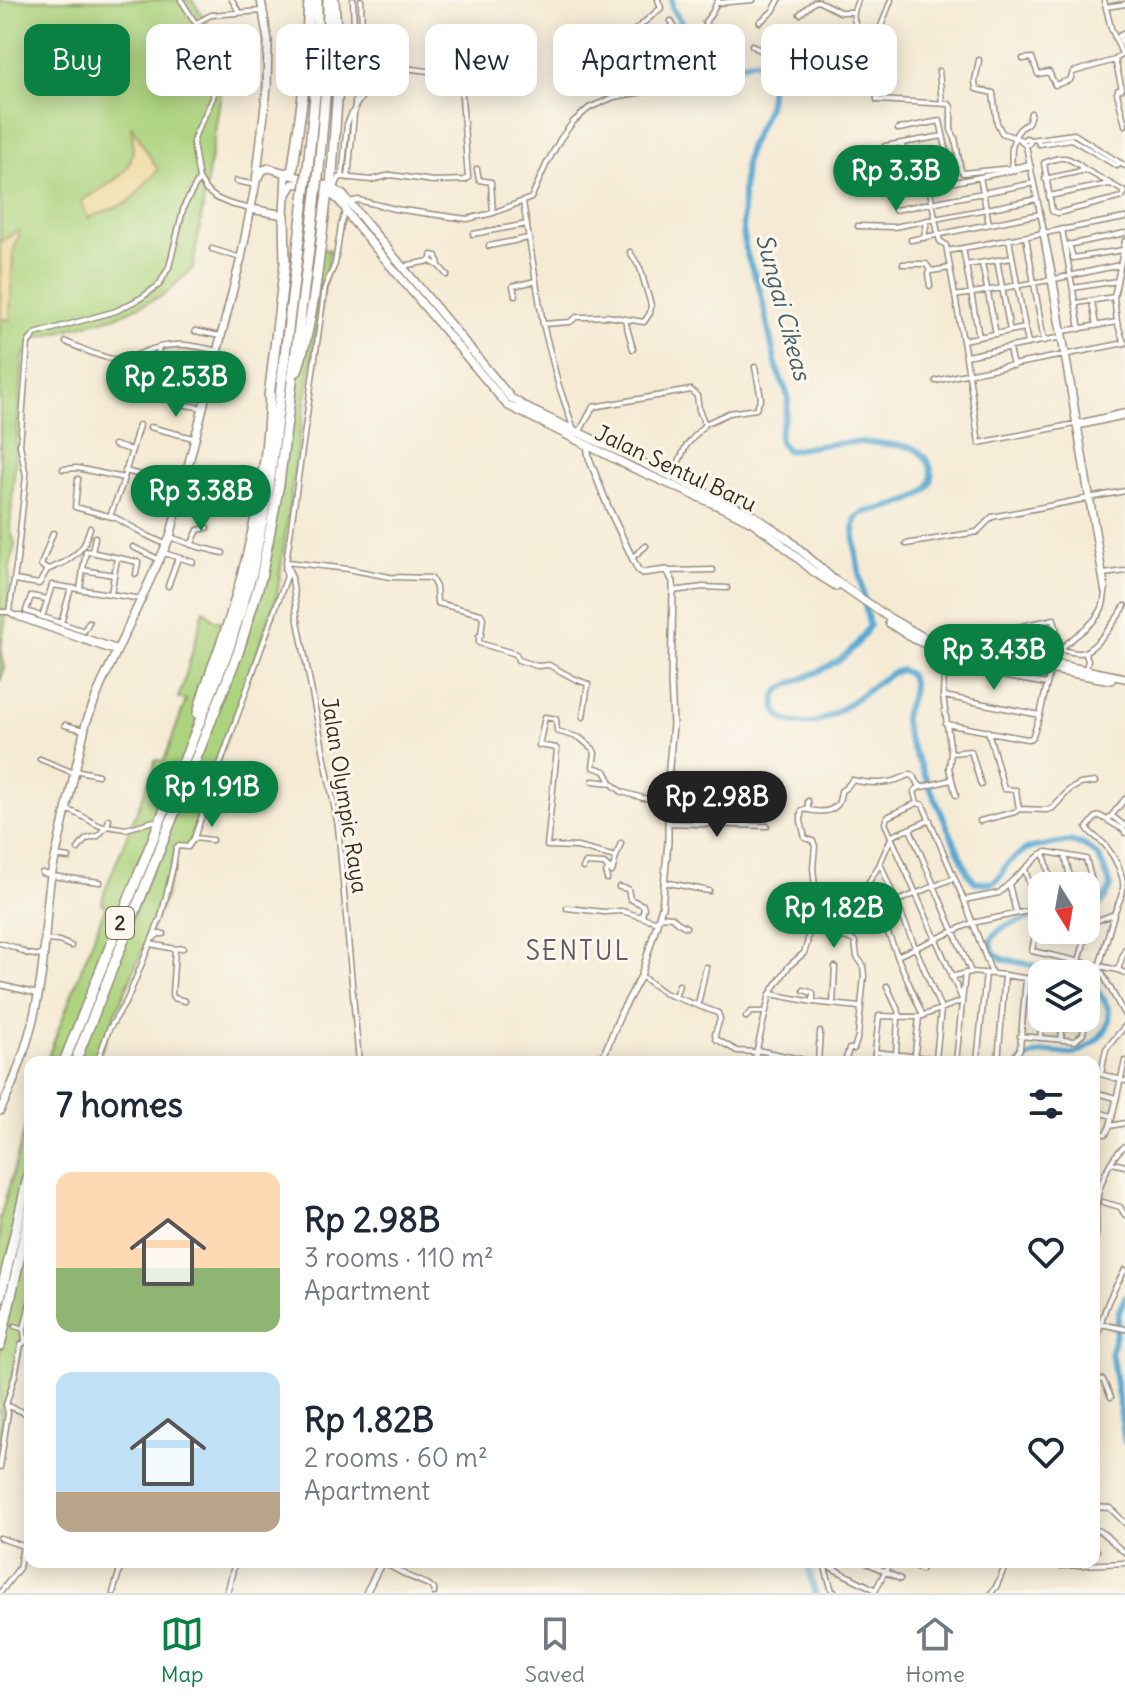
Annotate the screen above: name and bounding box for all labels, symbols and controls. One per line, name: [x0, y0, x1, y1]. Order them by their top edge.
chip: Buy: [24, 24, 130, 96]
chip: Rent: [146, 24, 260, 96]
chip: Filters: [276, 24, 409, 96]
chip: New: [425, 24, 537, 96]
chip: Apartment: [553, 24, 745, 96]
chip: House: [761, 24, 897, 96]
pin: Rp 3.3B: [822, 145, 970, 213]
text: Rp 3.3B: [851, 154, 941, 187]
water label: Sungai Cikeas: [750, 230, 818, 384]
pin: Rp 2.53B: [93, 351, 259, 419]
text: Rp 2.53B: [124, 360, 228, 393]
street label: Jalan Sentul Baru: [591, 418, 761, 518]
pin: Rp 3.38B: [118, 465, 284, 533]
text: Rp 3.38B: [149, 474, 253, 507]
pin: Rp 3.43B: [911, 624, 1077, 692]
text: Rp 3.43B: [942, 633, 1046, 666]
street label: Jalan Olympic Raya: [316, 695, 374, 895]
pin: Rp 1.91B: [129, 761, 295, 829]
text: Rp 1.91B: [164, 770, 260, 803]
pin: Rp 2.98B: [634, 771, 800, 839]
text: Rp 2.98B: [665, 780, 769, 813]
north arrow: [1028, 872, 1100, 944]
map controls: [1028, 872, 1100, 1032]
pin: Rp 1.82B: [751, 882, 917, 950]
text: Rp 1.82B: [784, 891, 884, 924]
road number: 2: [106, 907, 134, 939]
district label: SENTUL: [525, 934, 631, 967]
button: layers: [1028, 960, 1100, 1032]
icon: filters: [1024, 1082, 1068, 1126]
text: 7 homes: [56, 1083, 183, 1126]
text: Rp 2.98B: [304, 1198, 440, 1241]
icon: home: [120, 1204, 216, 1300]
icon: heart: [1024, 1230, 1068, 1274]
text: 3 rooms · 110 m²: [304, 1241, 494, 1274]
text: Apartment: [304, 1274, 430, 1307]
text: Rp 1.82B: [304, 1398, 434, 1441]
icon: home: [120, 1404, 216, 1500]
icon: heart: [1024, 1430, 1068, 1474]
text: 2 rooms · 60 m²: [304, 1441, 488, 1474]
text: Apartment: [304, 1474, 430, 1507]
tab: Map: [160, 1612, 204, 1688]
tab: Saved: [525, 1612, 585, 1688]
tab: Home: [905, 1612, 965, 1688]

